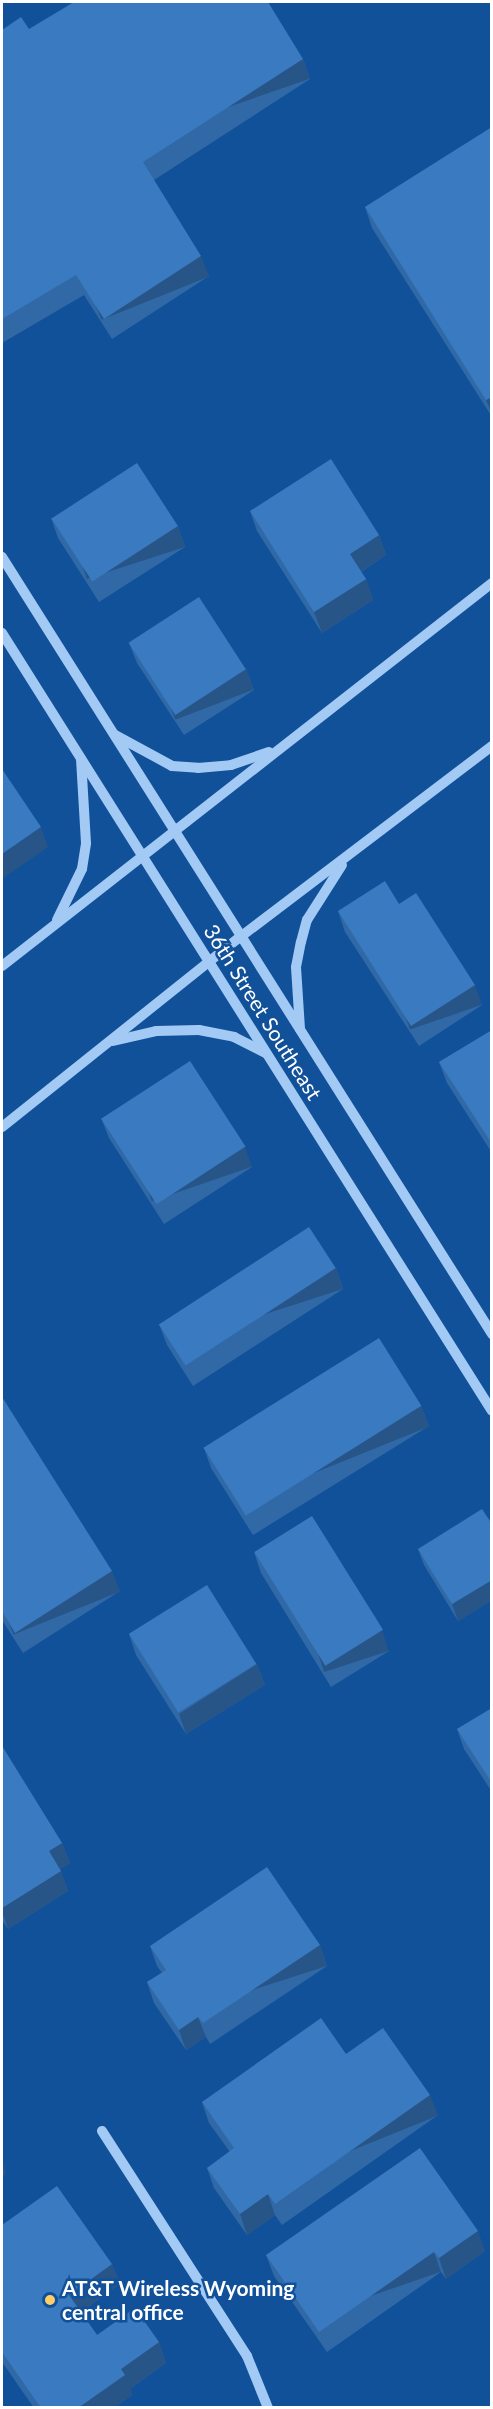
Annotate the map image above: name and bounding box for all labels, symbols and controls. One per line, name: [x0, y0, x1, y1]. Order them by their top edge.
street label: 36th Street Southeast: [199, 920, 327, 1104]
place label: AT&T Wireless Wyoming central office: [62, 2275, 295, 2325]
marker: AT&T Wireless Wyoming central office: [43, 2293, 57, 2307]

